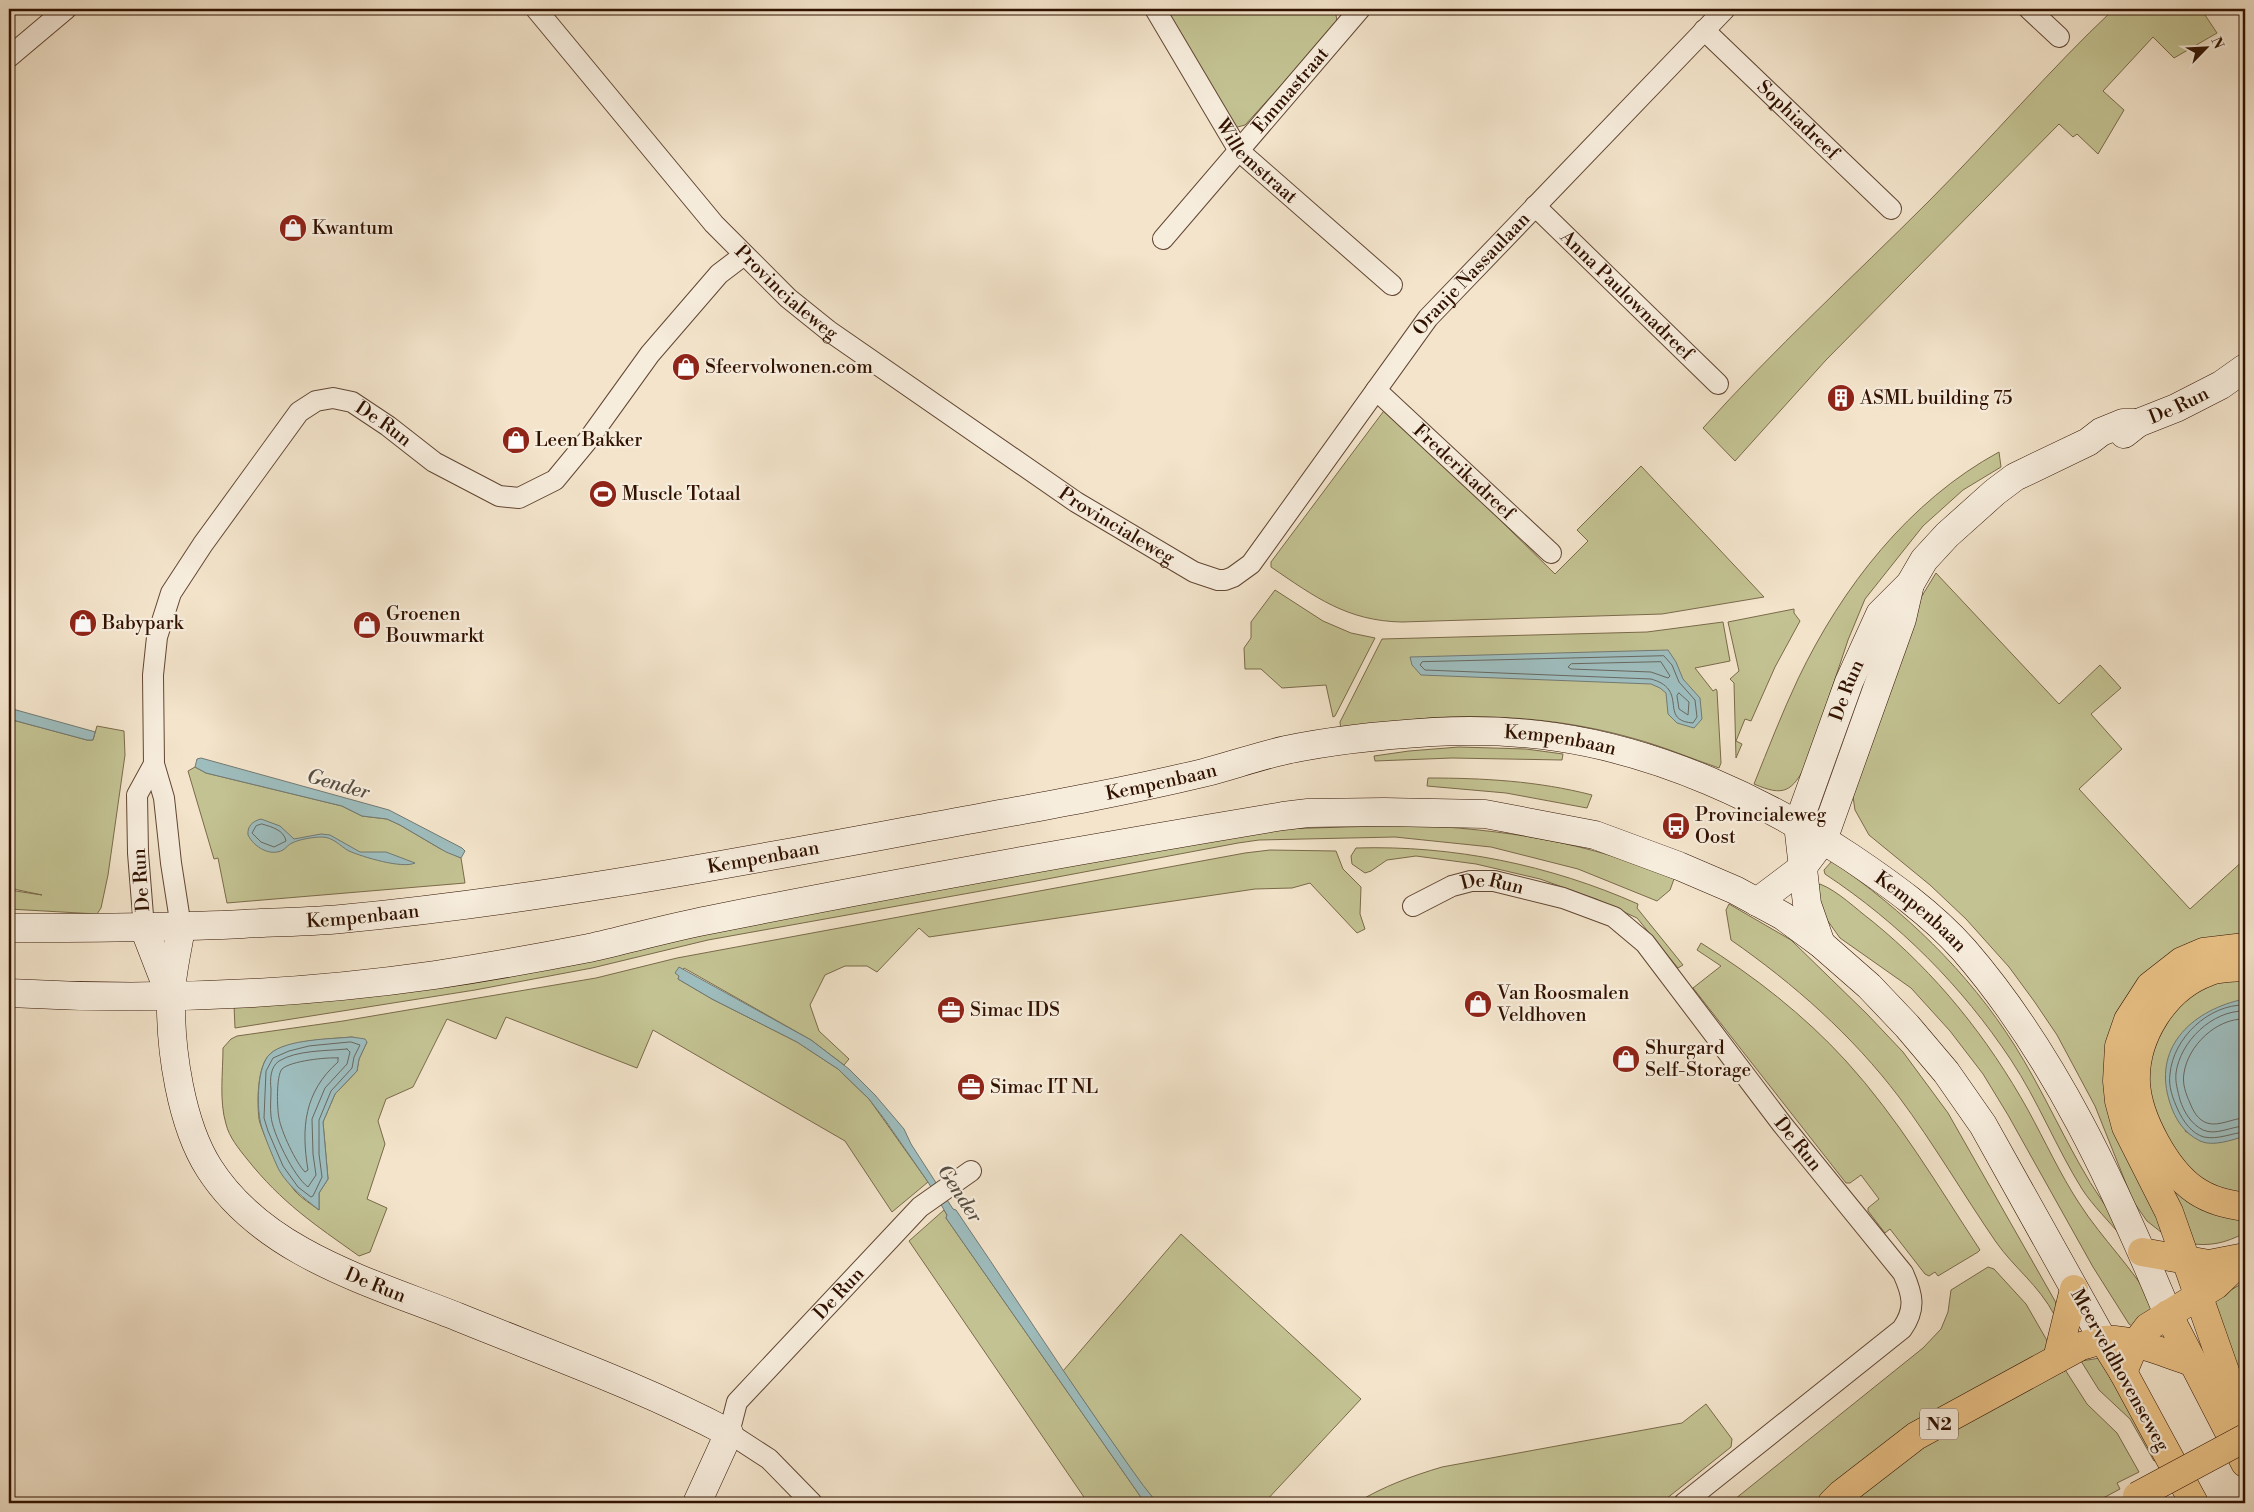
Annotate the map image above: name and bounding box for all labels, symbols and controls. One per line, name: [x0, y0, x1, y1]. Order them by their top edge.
north arrow: [2182, 22, 2232, 72]
text: N: [2206, 34, 2227, 52]
street label: Emmastraat: [1247, 42, 1334, 138]
street label: Sophiadreef: [1752, 75, 1845, 166]
street label: Willemstraat: [1210, 113, 1303, 209]
street label: Oranje Nassaulaan: [1408, 207, 1535, 340]
shop icon: Kwantum: [278, 213, 308, 243]
place label: Kwantum: [312, 216, 394, 240]
street label: Anna Paulownadreef: [1554, 224, 1699, 366]
street label: Provincialeweg: [730, 240, 843, 346]
shop icon: Sfeervolwonen.com: [671, 352, 701, 382]
place label: Sfeervolwonen.com: [705, 355, 873, 379]
street label: De Run: [2145, 381, 2213, 430]
building icon: ASML building 75: [1826, 383, 1856, 413]
place label: ASML building 75: [1859, 386, 2013, 410]
street label: De Run: [351, 396, 417, 452]
street label: Frederikadreef: [1408, 419, 1520, 526]
shop icon: Leen Bakker: [501, 425, 531, 455]
place label: Leen Bakker: [535, 428, 642, 452]
sports icon: Muscle Totaal: [588, 479, 618, 509]
place label: Muscle Totaal: [622, 482, 741, 506]
street label: Provincialeweg: [1054, 482, 1179, 570]
place label: Groenen Bouwmarkt: [385, 602, 485, 648]
shop icon: Babypark: [68, 608, 98, 638]
shop icon: Groenen Bouwmarkt: [352, 610, 382, 640]
place label: Babypark: [101, 611, 184, 635]
street label: De Run: [1824, 656, 1869, 724]
street label: Kempenbaan: [1503, 720, 1619, 761]
street label: Kempenbaan: [1103, 758, 1219, 806]
water label: Gender: [304, 764, 373, 806]
place label: Provincialeweg Oost: [1695, 803, 1827, 849]
bus stop icon: Provincialeweg Oost: [1661, 811, 1691, 841]
street label: Kempenbaan: [705, 836, 821, 879]
street label: De Run: [127, 847, 155, 913]
street label: Kempenbaan: [1870, 866, 1972, 957]
street label: De Run: [1458, 868, 1526, 900]
street label: Kempenbaan: [306, 899, 420, 933]
place label: Van Roosmalen Veldhoven: [1496, 981, 1629, 1027]
shop icon: Van Roosmalen Veldhoven: [1463, 989, 1493, 1019]
office icon: Simac IDS: [936, 995, 966, 1025]
place label: Simac IDS: [970, 998, 1060, 1022]
place label: Shurgard Self-Storage: [1645, 1036, 1751, 1082]
shop icon: Shurgard Self-Storage: [1611, 1044, 1641, 1074]
office icon: Simac IT NL: [956, 1072, 986, 1102]
place label: Simac IT NL: [990, 1075, 1098, 1099]
street label: De Run: [1769, 1112, 1827, 1176]
water label: Gender: [931, 1160, 987, 1228]
street label: De Run: [341, 1262, 409, 1308]
street label: De Run: [808, 1262, 869, 1325]
street label: Meerveldhovenseweg: [2065, 1285, 2175, 1456]
road number: N2: [1920, 1408, 1958, 1440]

